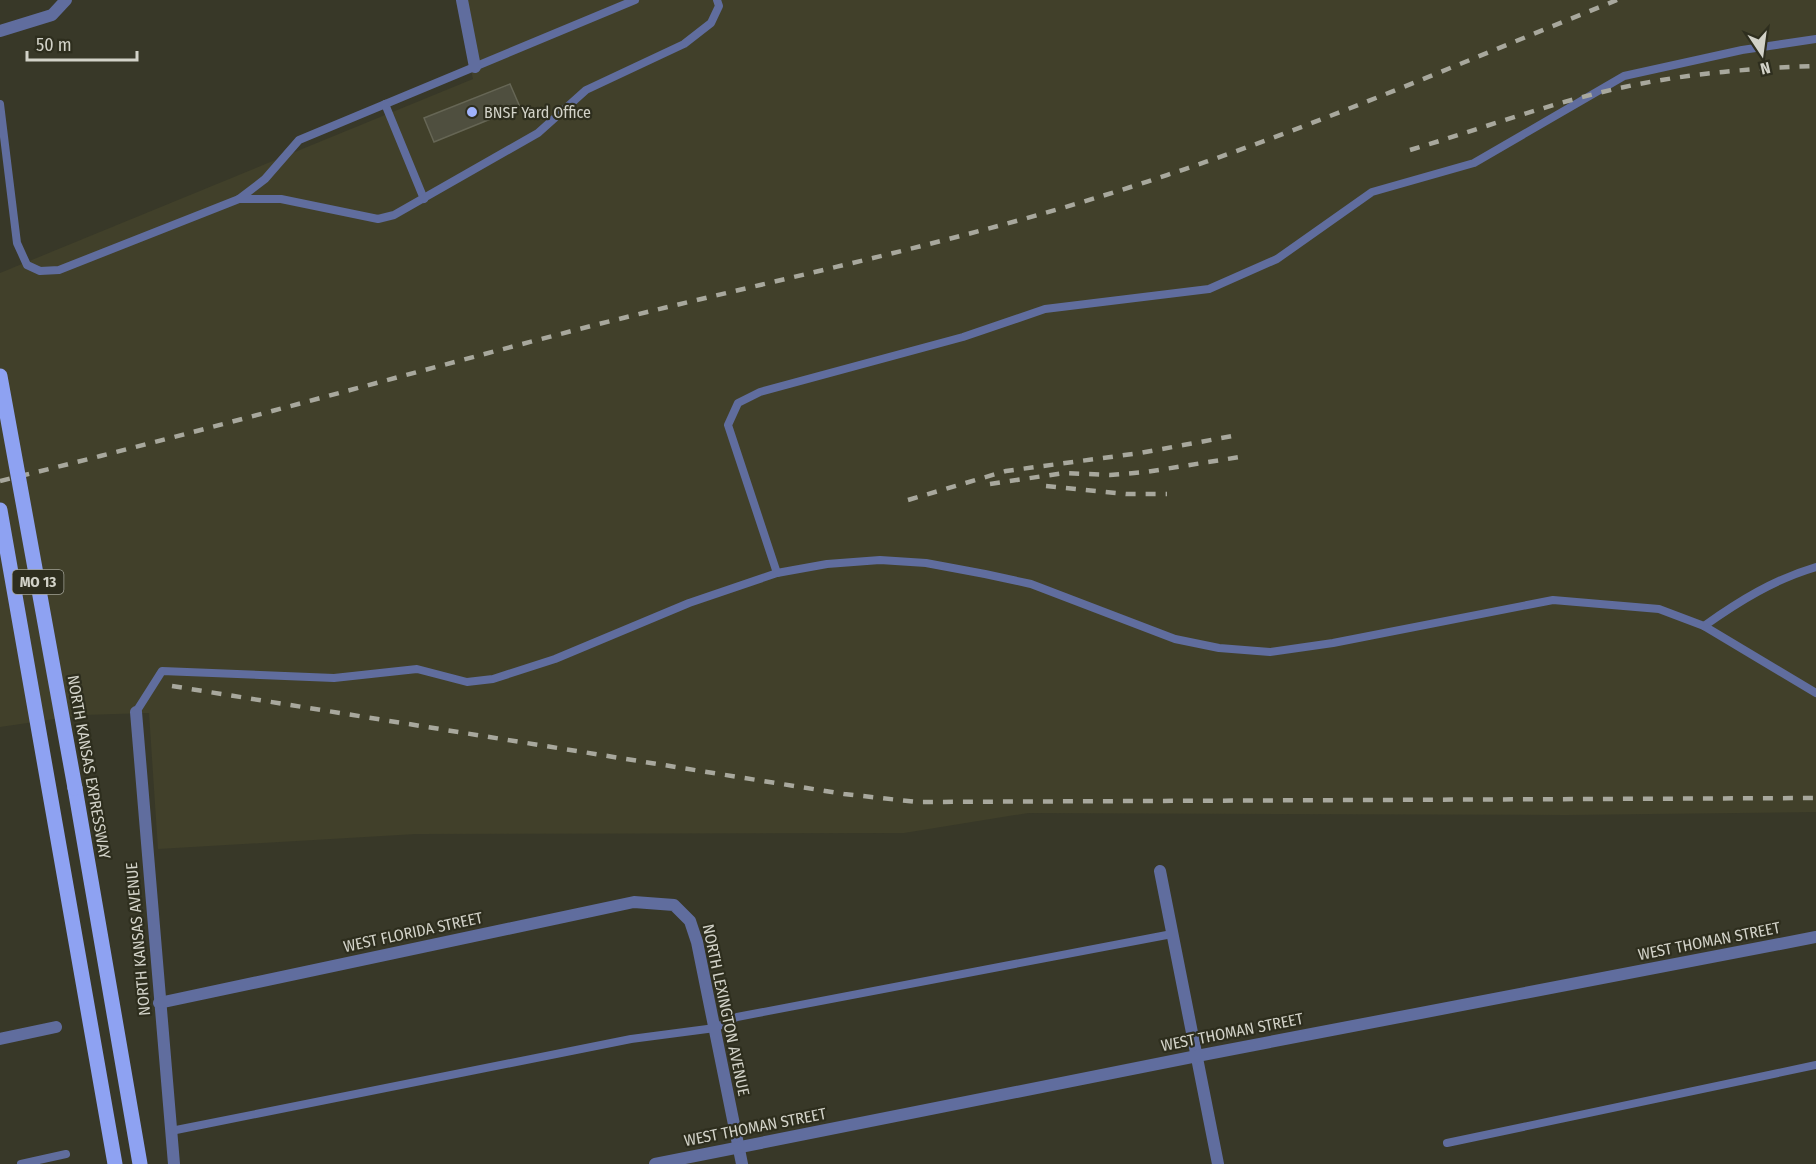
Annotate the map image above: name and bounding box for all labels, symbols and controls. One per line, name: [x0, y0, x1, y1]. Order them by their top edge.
scale bar: [27, 24, 136, 62]
north arrow: [1732, 24, 1792, 84]
text: 50 m: [36, 34, 72, 56]
text: N: [1758, 58, 1772, 78]
place label: BNSF Yard Office: [484, 103, 591, 122]
marker: BNSF Yard Office: [465, 105, 479, 119]
road number: MO 13: [12, 570, 63, 594]
street label: NORTH KANSAS EXPRESSWAY: [63, 674, 115, 860]
street label: NORTH KANSAS AVENUE: [122, 861, 154, 1017]
street label: WEST FLORIDA STREET: [342, 908, 485, 956]
street label: WEST THOMAN STREET: [1636, 918, 1782, 964]
street label: NORTH LEXINGTON AVENUE: [699, 922, 753, 1098]
street label: WEST THOMAN STREET: [1159, 1009, 1305, 1055]
street label: WEST THOMAN STREET: [682, 1104, 828, 1150]

